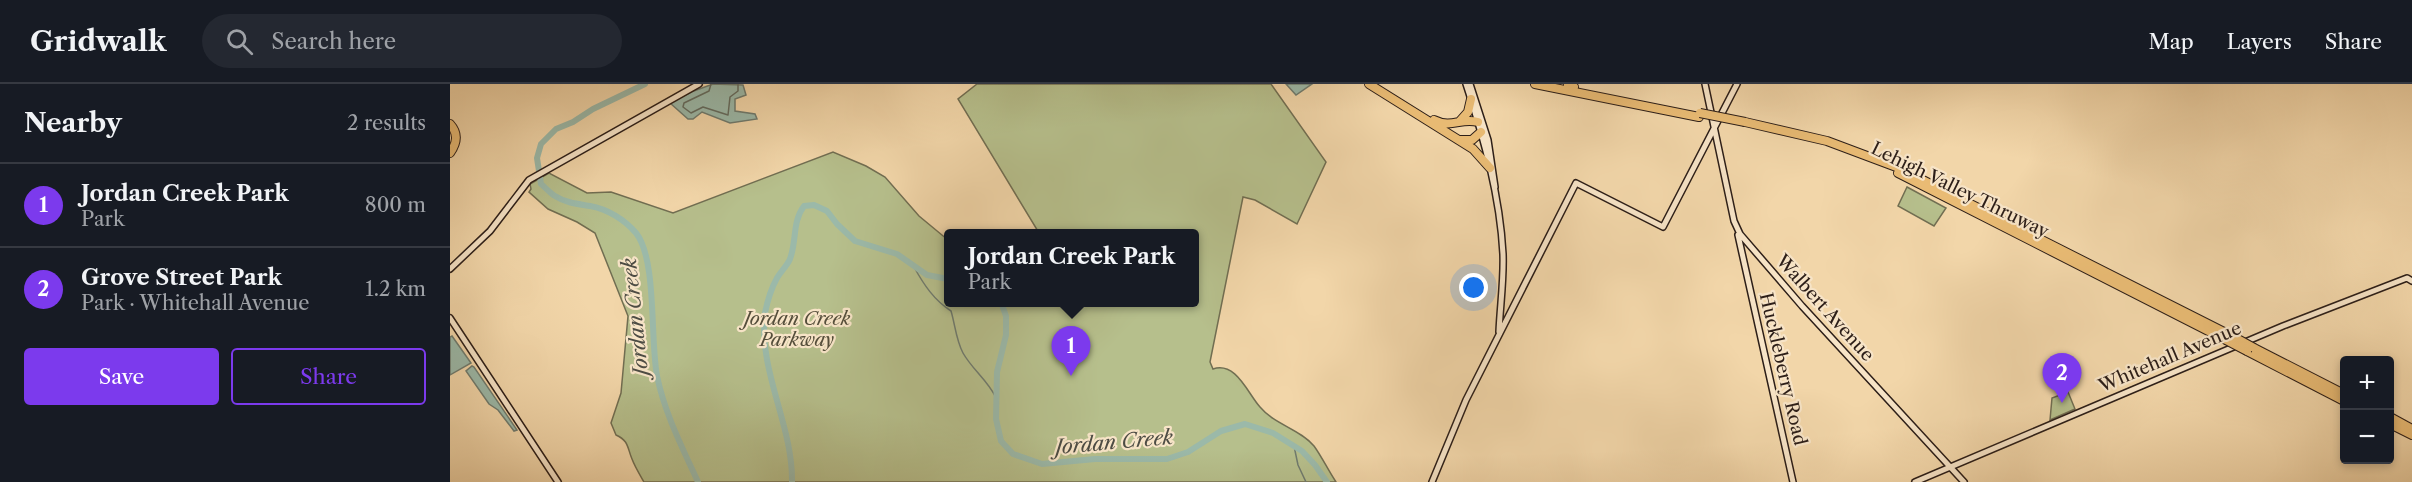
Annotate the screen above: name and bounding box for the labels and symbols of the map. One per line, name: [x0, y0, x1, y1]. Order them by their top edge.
street label: Lehigh Valley Thruway: [1867, 137, 2053, 243]
street label: Walbert Avenue: [1771, 249, 1879, 366]
water label: Jordan Creek: [617, 256, 654, 383]
your location: [1459, 273, 1488, 302]
street label: Huckleberry Road: [1755, 290, 1811, 448]
park label: Jordan Creek Parkway: [739, 308, 851, 351]
street label: Whitehall Avenue: [2094, 317, 2245, 397]
pin: 1: [1052, 326, 1090, 376]
pin: 2: [2042, 354, 2082, 403]
water label: Jordan Creek: [1048, 425, 1175, 460]

